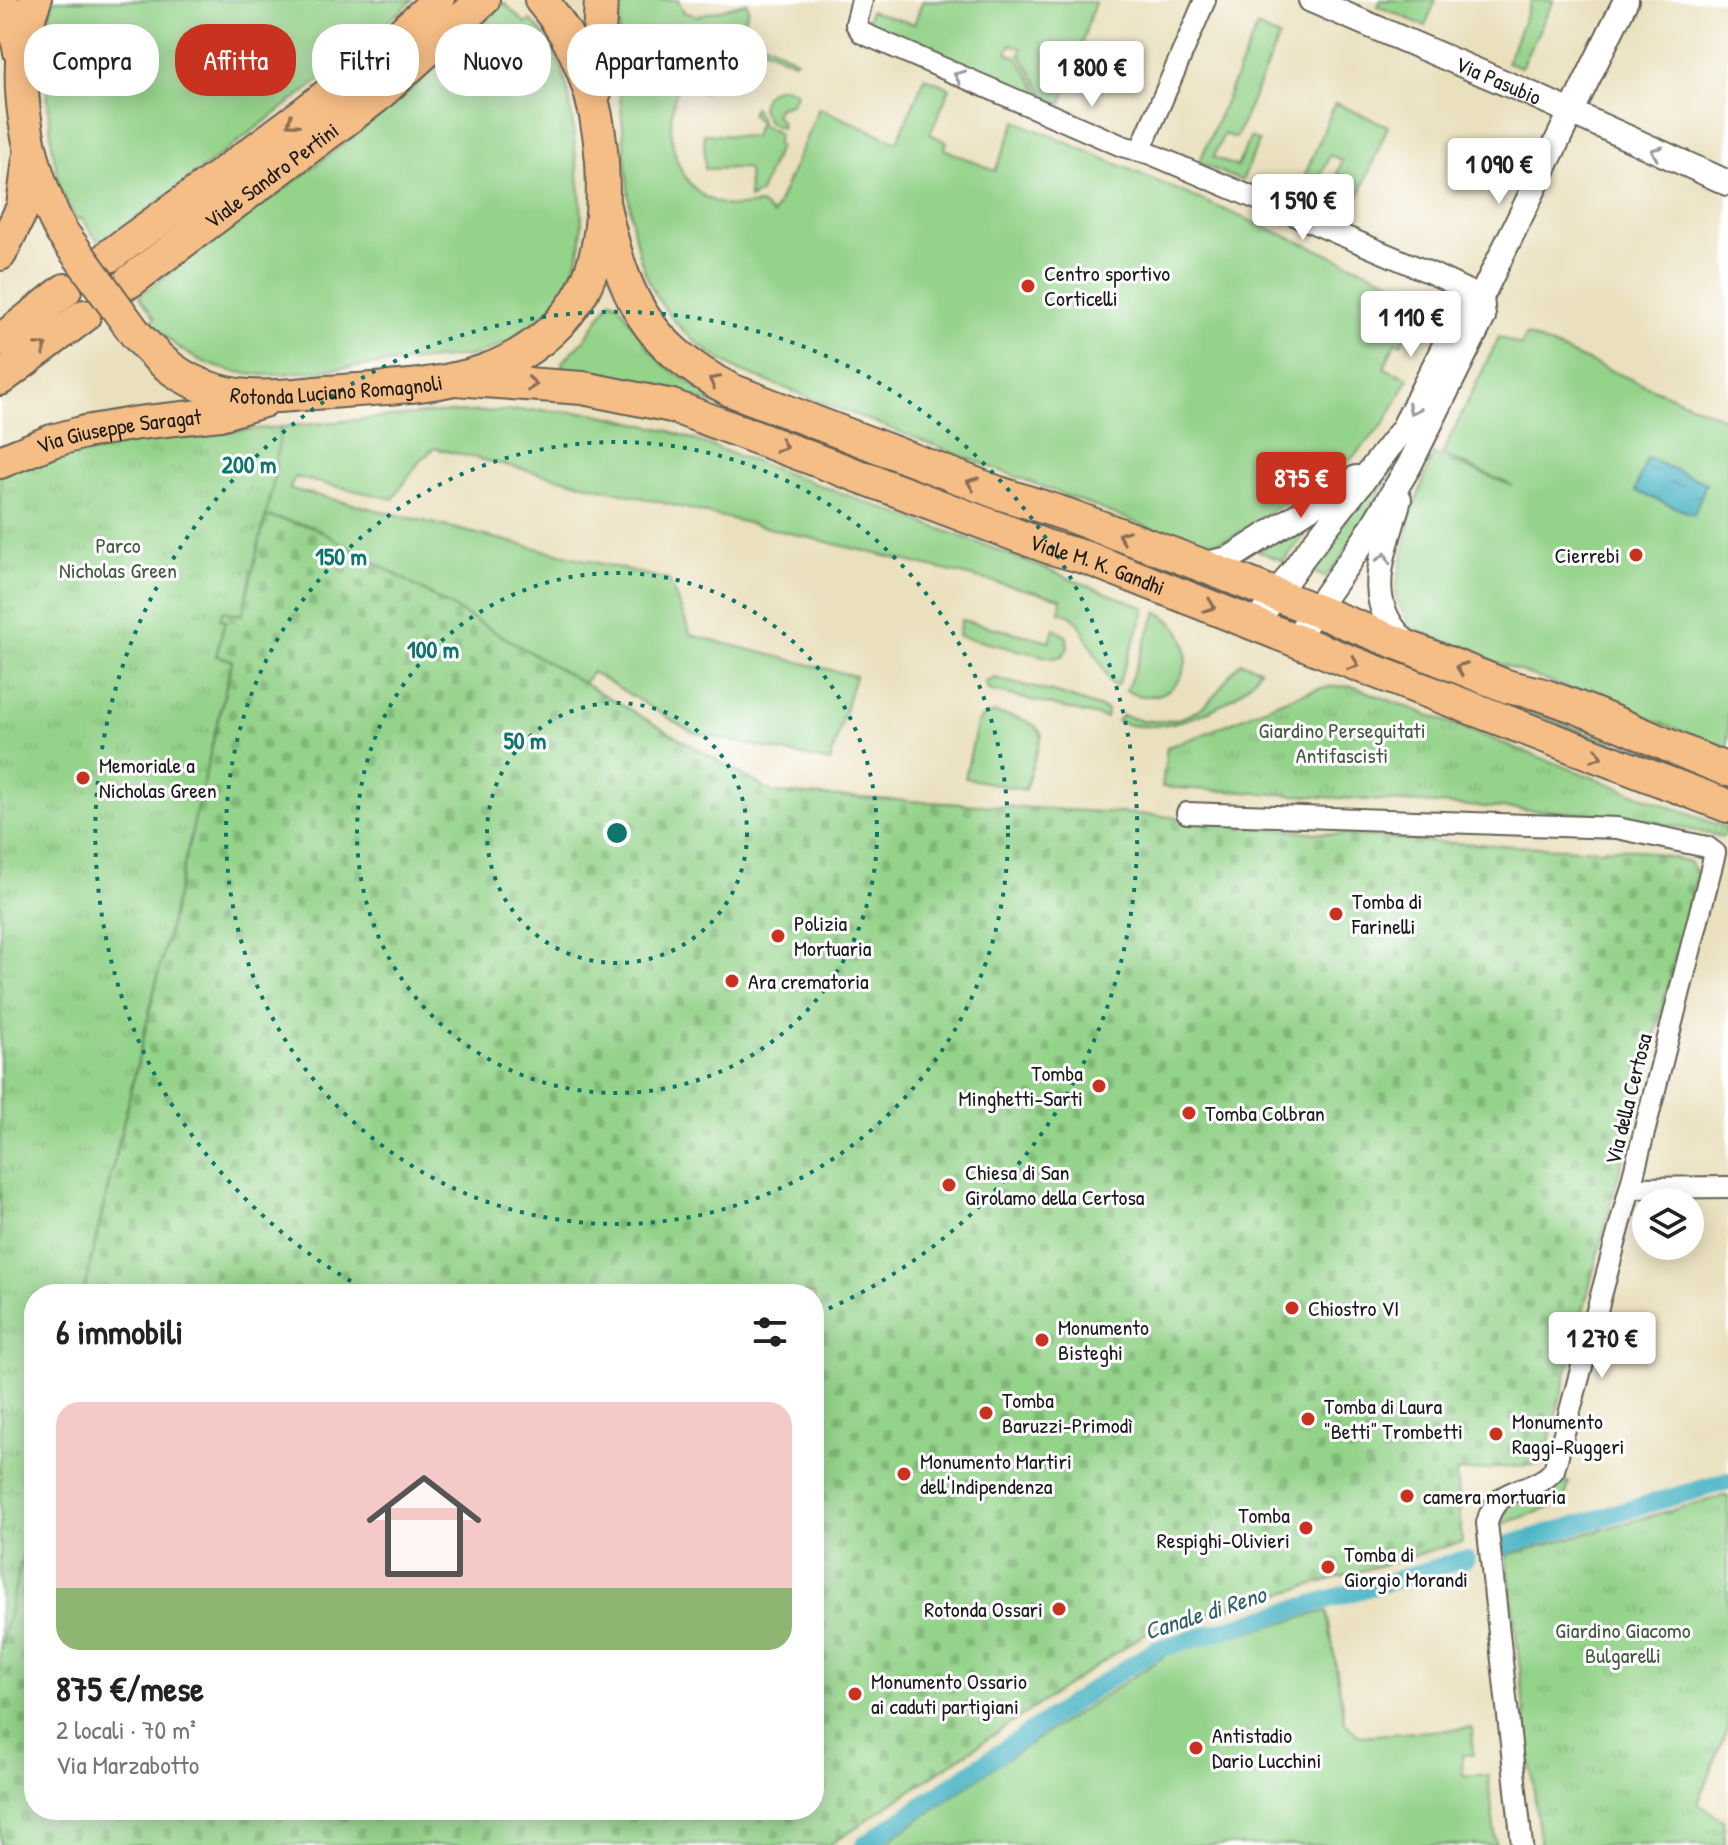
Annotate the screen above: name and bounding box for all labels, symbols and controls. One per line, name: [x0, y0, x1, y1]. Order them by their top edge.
chip: Compra: [24, 24, 159, 96]
chip: Affitta: [175, 24, 296, 96]
chip: Filtri: [312, 24, 419, 96]
chip: Nuovo: [435, 24, 551, 96]
chip: Appartamento: [567, 24, 767, 96]
pin: 1 800 €: [1018, 41, 1166, 109]
text: 1 800 €: [1058, 49, 1126, 84]
street label: Via Pasubio: [1451, 49, 1546, 112]
one-way arrow: [953, 69, 967, 85]
one-way arrow: [286, 112, 301, 126]
street label: Viale Sandro Pertini: [198, 115, 345, 235]
pin: 1 090 €: [1425, 138, 1573, 206]
one-way arrow: [1650, 145, 1665, 161]
text: 1 090 €: [1466, 146, 1532, 181]
pin: 1 590 €: [1229, 174, 1377, 242]
text: 1 590 €: [1270, 182, 1336, 217]
place label: Centro sportivo Corticelli: [1044, 258, 1170, 313]
marker: Centro sportivo Corticelli: [1019, 277, 1037, 295]
pin: 1 110 €: [1337, 291, 1485, 359]
text: 1 110 €: [1379, 299, 1443, 334]
one-way arrow: [33, 343, 48, 357]
street label: Rotonda Luciano Romagnoli: [228, 367, 445, 412]
one-way arrow: [526, 375, 539, 392]
one-way arrow: [708, 375, 722, 391]
street label: Via Giuseppe Saragat: [32, 401, 203, 461]
one-way arrow: [1408, 401, 1423, 416]
one-way arrow: [774, 436, 788, 453]
text: 200 m: [222, 448, 276, 480]
pin: 875 €: [1245, 452, 1357, 520]
text: 875 €: [1274, 460, 1328, 495]
one-way arrow: [966, 476, 980, 493]
street label: Viale M. K. Gandhi: [1025, 526, 1169, 602]
one-way arrow: [1117, 529, 1131, 546]
park label: Parco Nicholas Green: [59, 530, 177, 585]
text: 150 m: [315, 540, 367, 572]
place label: Cierrebi: [1555, 540, 1620, 570]
marker: Cierrebi: [1627, 546, 1645, 564]
one-way arrow: [1374, 552, 1391, 565]
one-way arrow: [1202, 596, 1216, 613]
text: 100 m: [407, 633, 459, 665]
one-way arrow: [1346, 654, 1360, 671]
one-way arrow: [1455, 661, 1469, 678]
park label: Giardino Perseguitati Antifascisti: [1258, 715, 1426, 770]
text: 50 m: [504, 724, 546, 756]
one-way arrow: [1589, 746, 1603, 763]
place label: Memoriale a Nicholas Green: [99, 750, 217, 805]
marker: Memoriale a Nicholas Green: [74, 769, 92, 787]
centre of rings: [603, 819, 631, 847]
place label: Tomba di Farinelli: [1351, 886, 1422, 941]
marker: Tomba di Farinelli: [1327, 905, 1345, 923]
place label: Polizia Mortuaria: [794, 908, 872, 963]
marker: Polizia Mortuaria: [769, 927, 787, 945]
place label: Ara crematoria: [748, 966, 869, 996]
marker: Ara crematoria: [723, 972, 741, 990]
street label: Via della Certosa: [1597, 1030, 1659, 1168]
place label: Tomba Minghetti-Sarti: [959, 1058, 1083, 1113]
marker: Tomba Minghetti-Sarti: [1090, 1077, 1108, 1095]
place label: Tomba Colbran: [1205, 1098, 1325, 1128]
marker: Tomba Colbran: [1180, 1104, 1198, 1122]
place label: Chiesa di San Girolamo della Certosa: [965, 1157, 1145, 1212]
marker: Chiesa di San Girolamo della Certosa: [940, 1176, 958, 1194]
map controls: [1632, 1188, 1704, 1260]
button: layers: [1632, 1188, 1704, 1260]
place label: Chiostro VI: [1308, 1293, 1399, 1323]
marker: Chiostro VI: [1283, 1299, 1301, 1317]
text: 6 immobili: [56, 1309, 183, 1355]
icon: filters: [748, 1310, 792, 1354]
place label: Monumento Bisteghi: [1058, 1312, 1149, 1367]
pin: 1 270 €: [1528, 1312, 1676, 1380]
text: 1 270 €: [1567, 1320, 1637, 1355]
marker: Monumento Bisteghi: [1033, 1331, 1051, 1349]
place label: Tomba Baruzzi-Primodì: [1002, 1385, 1133, 1440]
place label: Tomba di Laura "Betti" Trombetti: [1324, 1391, 1463, 1446]
marker: Tomba Baruzzi-Primodì: [977, 1404, 995, 1422]
place label: Monumento Raggi-Ruggeri: [1512, 1406, 1625, 1461]
marker: Tomba di Laura "Betti" Trombetti: [1299, 1410, 1317, 1428]
marker: Monumento Raggi-Ruggeri: [1487, 1425, 1505, 1443]
place label: Monumento Martiri dell'Indipendenza: [920, 1446, 1072, 1501]
icon: home: [352, 1454, 496, 1598]
marker: Monumento Martiri dell'Indipendenza: [895, 1465, 913, 1483]
place label: camera mortuaria: [1423, 1481, 1566, 1511]
marker: camera mortuaria: [1398, 1487, 1416, 1505]
place label: Tomba Respighi-Olivieri: [1157, 1500, 1290, 1555]
marker: Tomba Respighi-Olivieri: [1297, 1519, 1315, 1537]
place label: Tomba di Giorgio Morandi: [1344, 1539, 1468, 1594]
marker: Tomba di Giorgio Morandi: [1319, 1558, 1337, 1576]
water label: Canale di Reno: [1140, 1577, 1272, 1647]
place label: Rotonda Ossari: [924, 1594, 1043, 1624]
marker: Rotonda Ossari: [1050, 1600, 1068, 1618]
park label: Giardino Giacomo Bulgarelli: [1555, 1615, 1691, 1670]
text: 875 €/mese: [56, 1666, 204, 1712]
place label: Monumento Ossario ai caduti partigiani: [871, 1666, 1027, 1721]
marker: Monumento Ossario ai caduti partigiani: [846, 1685, 864, 1703]
text: 2 locali · 70 m²: [56, 1712, 196, 1747]
place label: Antistadio Dario Lucchini: [1212, 1720, 1322, 1775]
marker: Antistadio Dario Lucchini: [1187, 1739, 1205, 1757]
text: Via Marzabotto: [56, 1747, 199, 1782]

